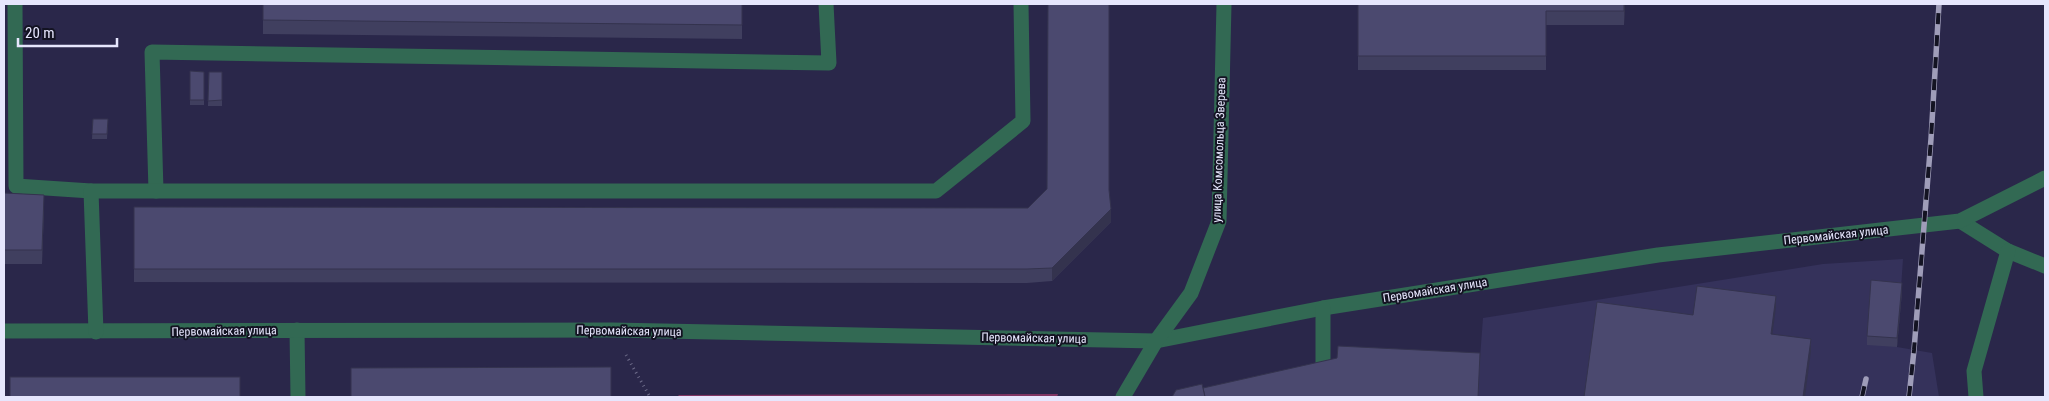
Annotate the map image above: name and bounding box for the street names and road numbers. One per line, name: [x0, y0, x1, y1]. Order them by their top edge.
street label: улица Комсомольца Зверева: [1209, 77, 1229, 223]
street label: Первомайская улица: [1783, 223, 1889, 247]
street label: Первомайская улица: [1382, 275, 1488, 305]
street label: Первомайская улица: [171, 323, 277, 339]
street label: Первомайская улица: [576, 323, 682, 339]
street label: Первомайская улица: [981, 330, 1087, 346]

